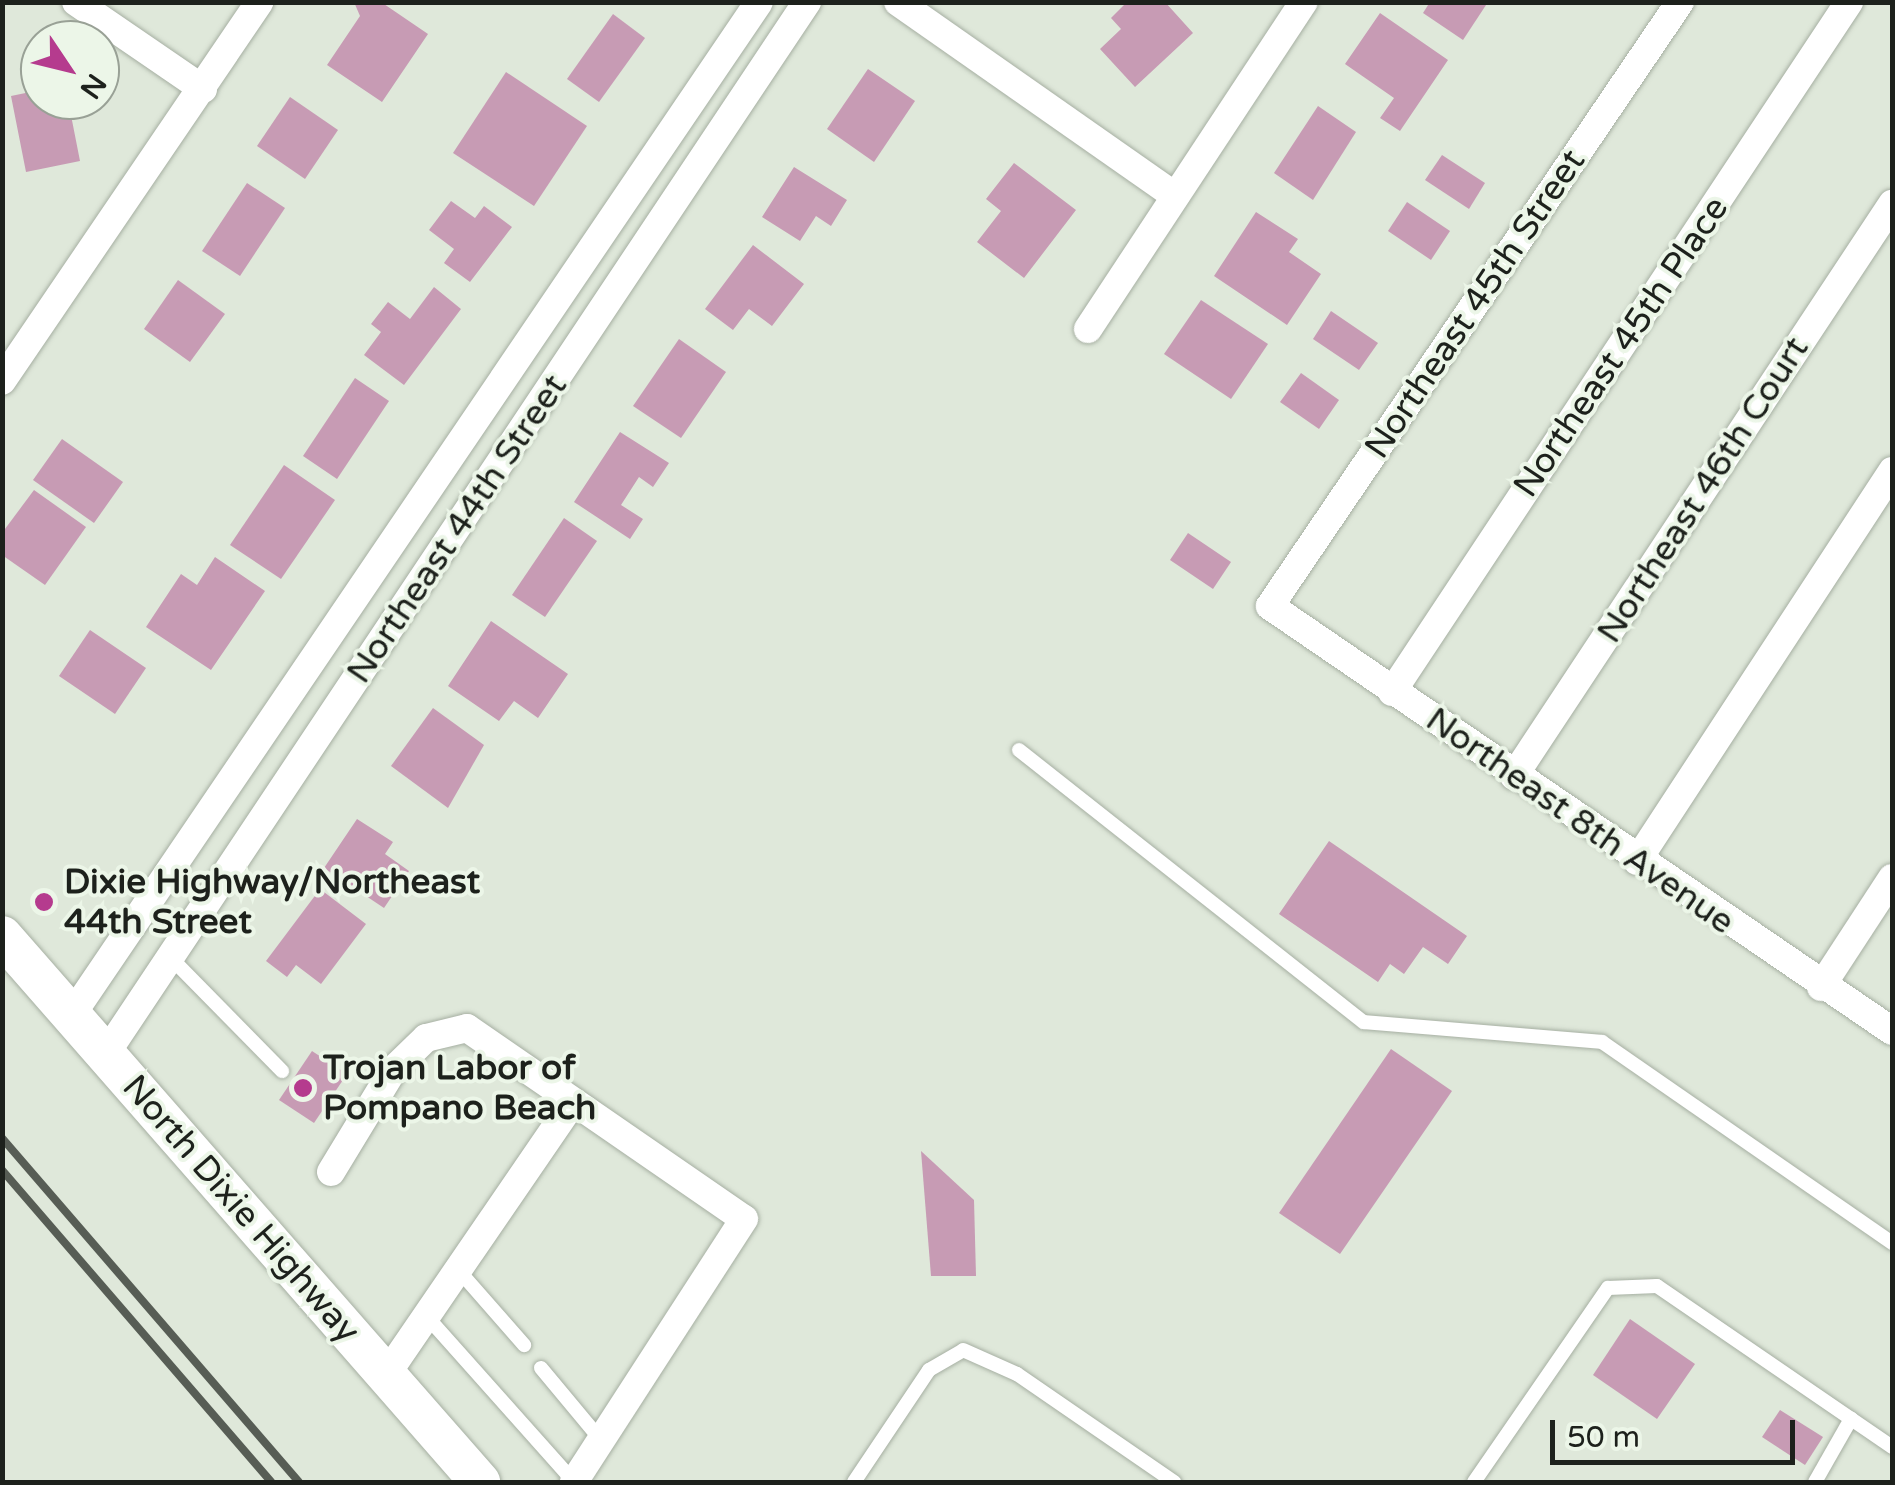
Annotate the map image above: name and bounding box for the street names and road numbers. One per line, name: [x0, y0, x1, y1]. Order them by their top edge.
street label: Northeast 45th Street: [1356, 142, 1594, 466]
street label: Northeast 45th Place: [1505, 189, 1737, 505]
street label: Northeast 46th Court: [1588, 329, 1818, 651]
street label: Northeast 44th Street: [338, 367, 576, 691]
street label: Northeast 8th Avenue: [1418, 699, 1742, 943]
street label: North Dixie Highway: [113, 1067, 369, 1351]

